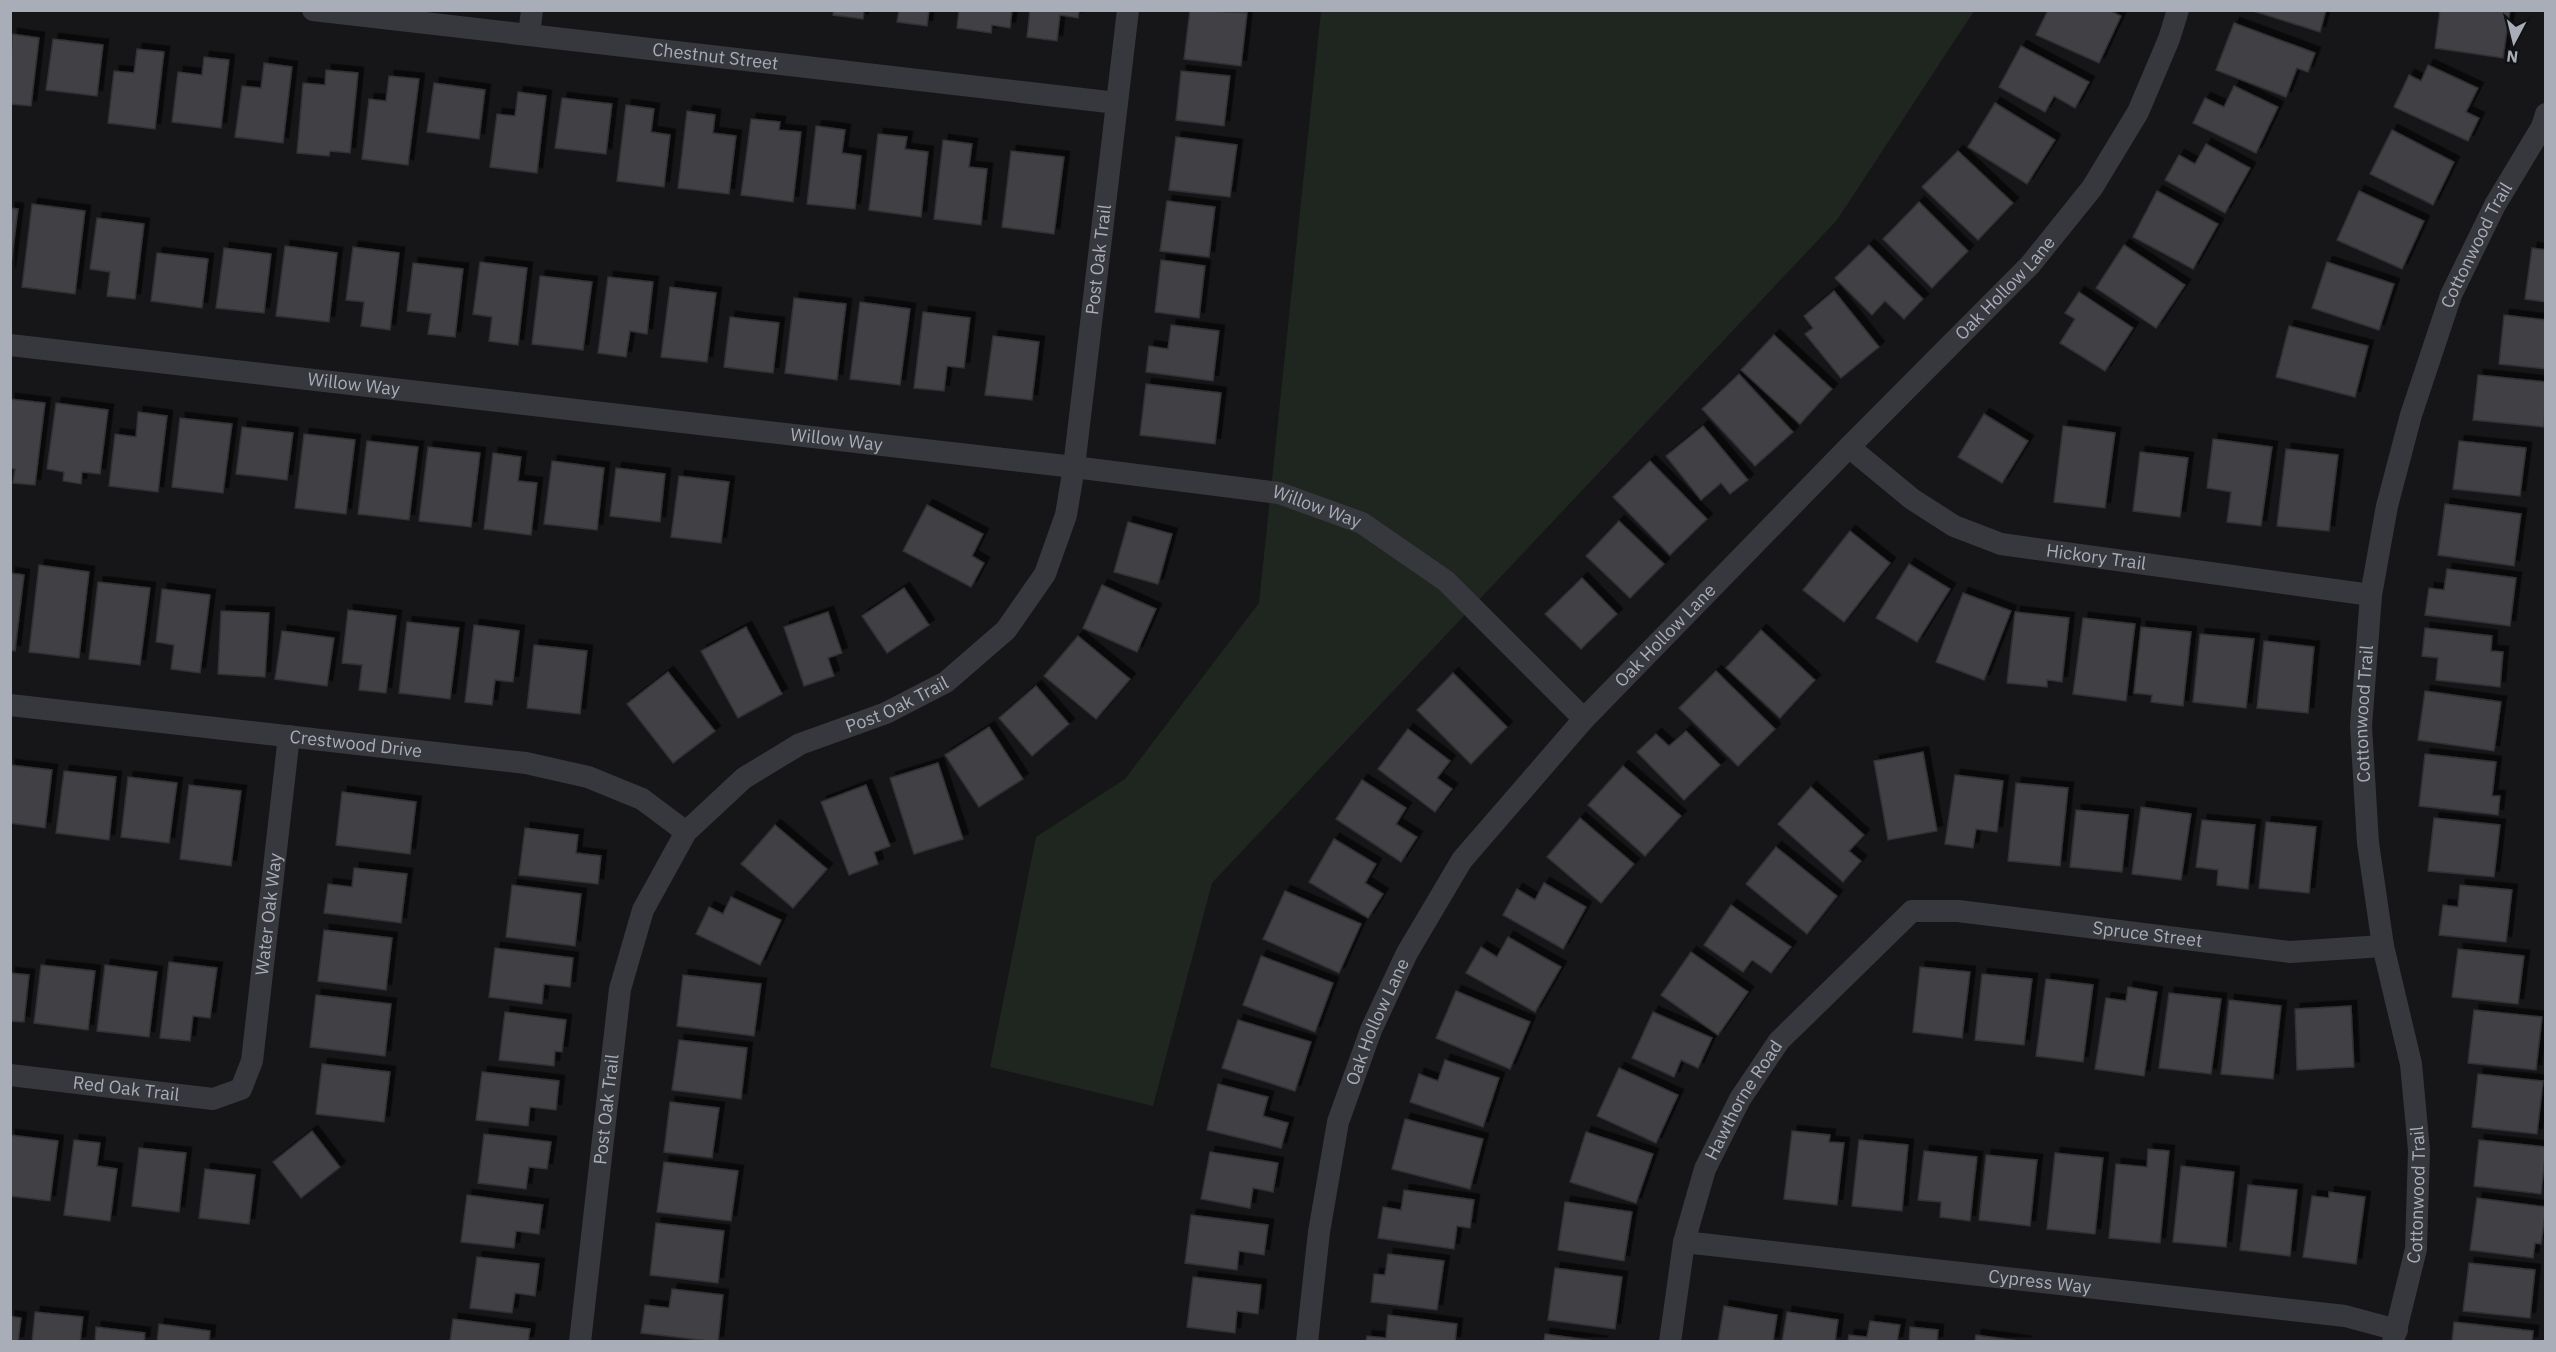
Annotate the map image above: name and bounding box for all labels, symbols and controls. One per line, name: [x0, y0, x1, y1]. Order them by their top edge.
north arrow: [2484, 12, 2544, 72]
street label: Chestnut Street: [651, 37, 780, 75]
text: N: [2505, 46, 2519, 68]
street label: Cottonwood Trail: [2436, 178, 2517, 311]
street label: Post Oak Trail: [1080, 203, 1116, 316]
street label: Oak Hollow Lane: [1950, 231, 2060, 345]
street label: Willow Way: [306, 367, 401, 401]
street label: Willow Way: [789, 423, 884, 456]
street label: Willow Way: [1270, 480, 1365, 533]
street label: Hickory Trail: [2045, 538, 2148, 575]
street label: Oak Hollow Lane: [1609, 579, 1721, 692]
street label: Cottonwood Trail: [2349, 644, 2378, 783]
street label: Post Oak Trail: [842, 671, 952, 738]
street label: Crestwood Drive: [289, 725, 423, 762]
street label: Water Oak Way: [250, 852, 287, 977]
street label: Spruce Street: [2091, 916, 2204, 952]
street label: Oak Hollow Lane: [1340, 954, 1414, 1088]
street label: Hawthorne Road: [1699, 1036, 1787, 1164]
street label: Post Oak Trail: [588, 1053, 624, 1166]
street label: Red Oak Trail: [72, 1071, 181, 1106]
street label: Cottonwood Trail: [2401, 1125, 2430, 1266]
street label: Cypress Way: [1987, 1264, 2092, 1299]

